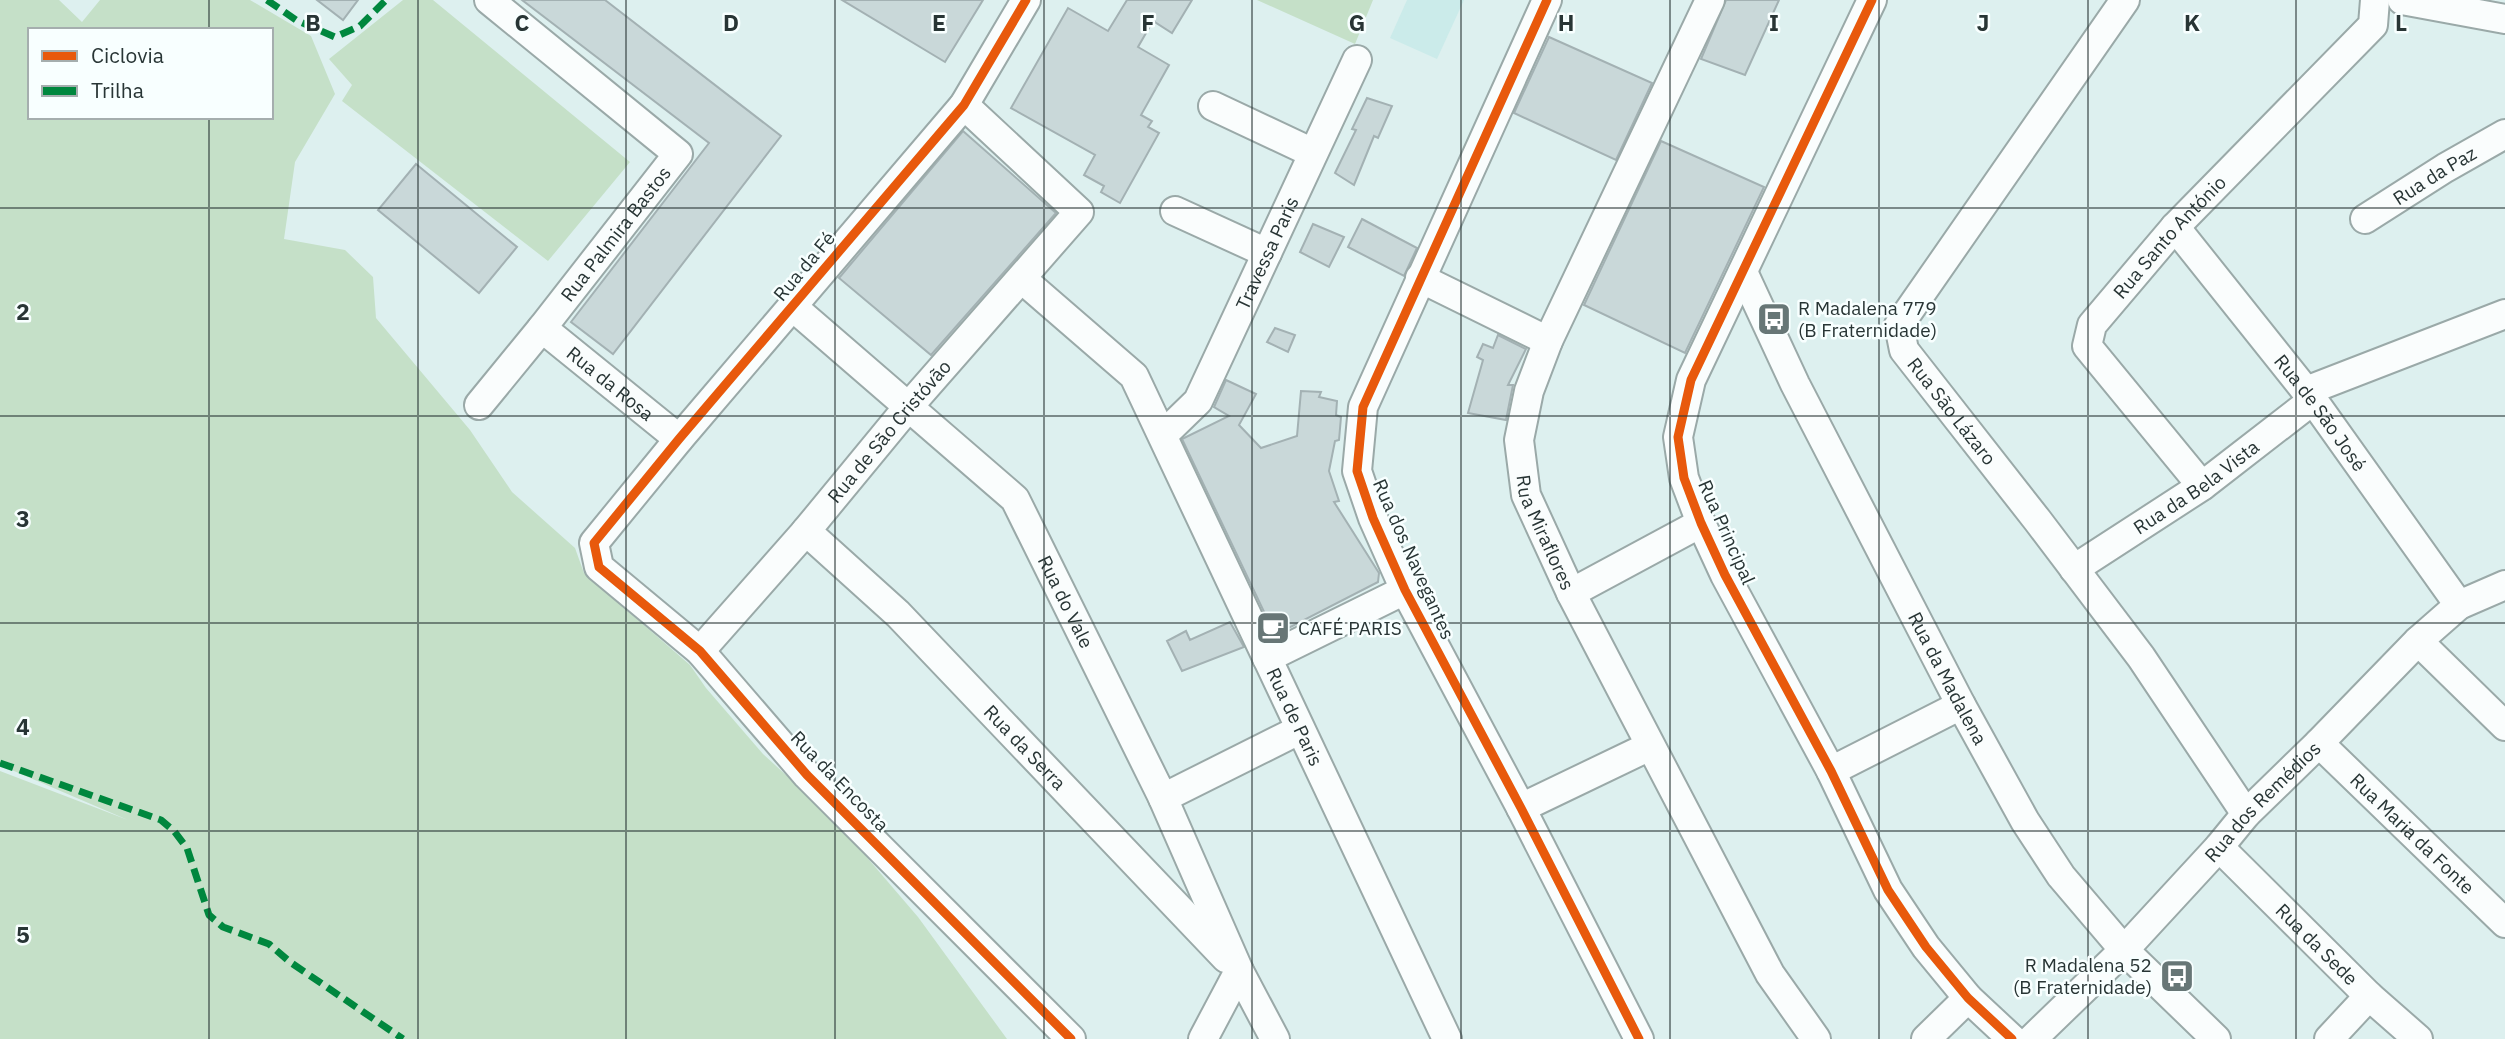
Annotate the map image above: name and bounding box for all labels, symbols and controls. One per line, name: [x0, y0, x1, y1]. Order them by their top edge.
text: B: [305, 7, 321, 37]
text: C: [515, 7, 530, 37]
text: D: [723, 7, 739, 37]
text: E: [932, 7, 946, 37]
text: F: [1141, 7, 1155, 37]
text: G: [1349, 7, 1365, 37]
text: H: [1558, 7, 1574, 37]
text: I: [1769, 7, 1779, 37]
text: J: [1977, 7, 1989, 37]
text: K: [2184, 7, 2200, 37]
text: L: [2395, 7, 2407, 37]
legend: [28, 28, 273, 119]
text: Ciclovia: [91, 41, 164, 69]
text: Trilha: [91, 76, 144, 104]
street label: Rua da Paz: [2388, 141, 2481, 210]
street label: Rua Palmira Bastos: [555, 161, 676, 306]
street label: Rua Santo António: [2108, 170, 2231, 303]
street label: Travessa Paris: [1230, 193, 1304, 313]
street label: Rua da Fé: [768, 226, 840, 306]
text: 2: [16, 296, 30, 326]
place label: R Madalena 779 (B Fraternidade): [1798, 296, 1937, 342]
bus stop icon: R Madalena 779 (B Fraternidade): [1755, 300, 1793, 338]
street label: Rua da Rosa: [562, 341, 659, 426]
street label: Rua de São José: [2269, 349, 2372, 476]
street label: Rua São Lázaro: [1902, 353, 2001, 470]
street label: Rua de São Cristóvão: [822, 355, 956, 508]
street label: Rua da Bela Vista: [2129, 435, 2264, 539]
street label: Rua Miraflores: [1512, 473, 1580, 594]
street label: Rua dos Navegantes: [1368, 475, 1460, 643]
street label: Rua Principal: [1693, 476, 1761, 588]
text: 3: [16, 503, 30, 533]
street label: Rua do Vale: [1033, 551, 1099, 652]
street label: Rua da Madalena: [1903, 608, 1992, 749]
cafe icon: CAFÉ PARIS: [1254, 609, 1292, 647]
place label: CAFÉ PARIS: [1298, 616, 1402, 640]
street label: Rua de Paris: [1261, 664, 1328, 770]
street label: Rua da Serra: [979, 700, 1071, 795]
text: 4: [16, 711, 30, 741]
street label: Rua da Encosta: [786, 726, 894, 836]
street label: Rua dos Remédios: [2199, 736, 2326, 867]
street label: Rua Maria da Fonte: [2345, 768, 2480, 899]
street label: Rua da Sede: [2271, 898, 2363, 990]
text: 5: [16, 919, 30, 949]
place label: R Madalena 52 (B Fraternidade): [2013, 953, 2152, 999]
bus stop icon: R Madalena 52 (B Fraternidade): [2158, 957, 2196, 995]

